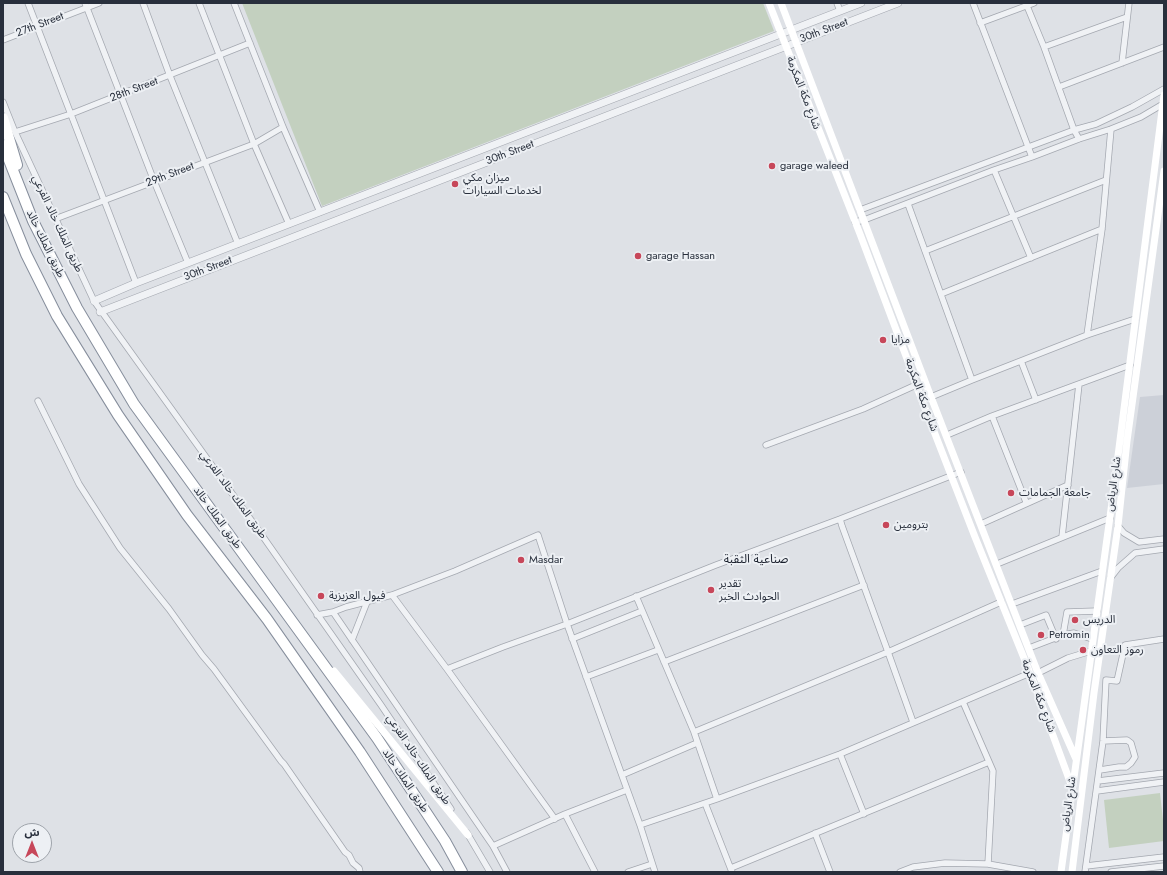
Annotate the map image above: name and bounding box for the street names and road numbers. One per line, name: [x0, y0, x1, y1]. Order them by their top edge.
street label: 27th Street: [14, 10, 66, 40]
street label: 30th Street: [798, 16, 850, 46]
street label: شارع مكة المكرمة: [783, 55, 823, 131]
street label: 28th Street: [108, 75, 160, 105]
street label: 30th Street: [484, 138, 536, 168]
street label: 29th Street: [144, 160, 196, 190]
street label: طريق الملك خالد الفرعي: [29, 173, 85, 275]
street label: طريق الملك خالد: [23, 208, 67, 280]
street label: 30th Street: [182, 254, 234, 284]
street label: شارع مكة المكرمة: [902, 356, 940, 434]
street label: طريق الملك خالد الفرعي: [197, 448, 269, 542]
street label: شارع الرياض: [1104, 456, 1124, 512]
street label: طريق الملك خالد: [190, 484, 244, 552]
street label: شارع مكة المكرمة: [1018, 658, 1058, 734]
street label: طريق الملك خالد الفرعي: [383, 712, 453, 808]
street label: طريق الملك خالد: [379, 747, 431, 815]
street label: شارع الرياض: [1059, 776, 1079, 832]

